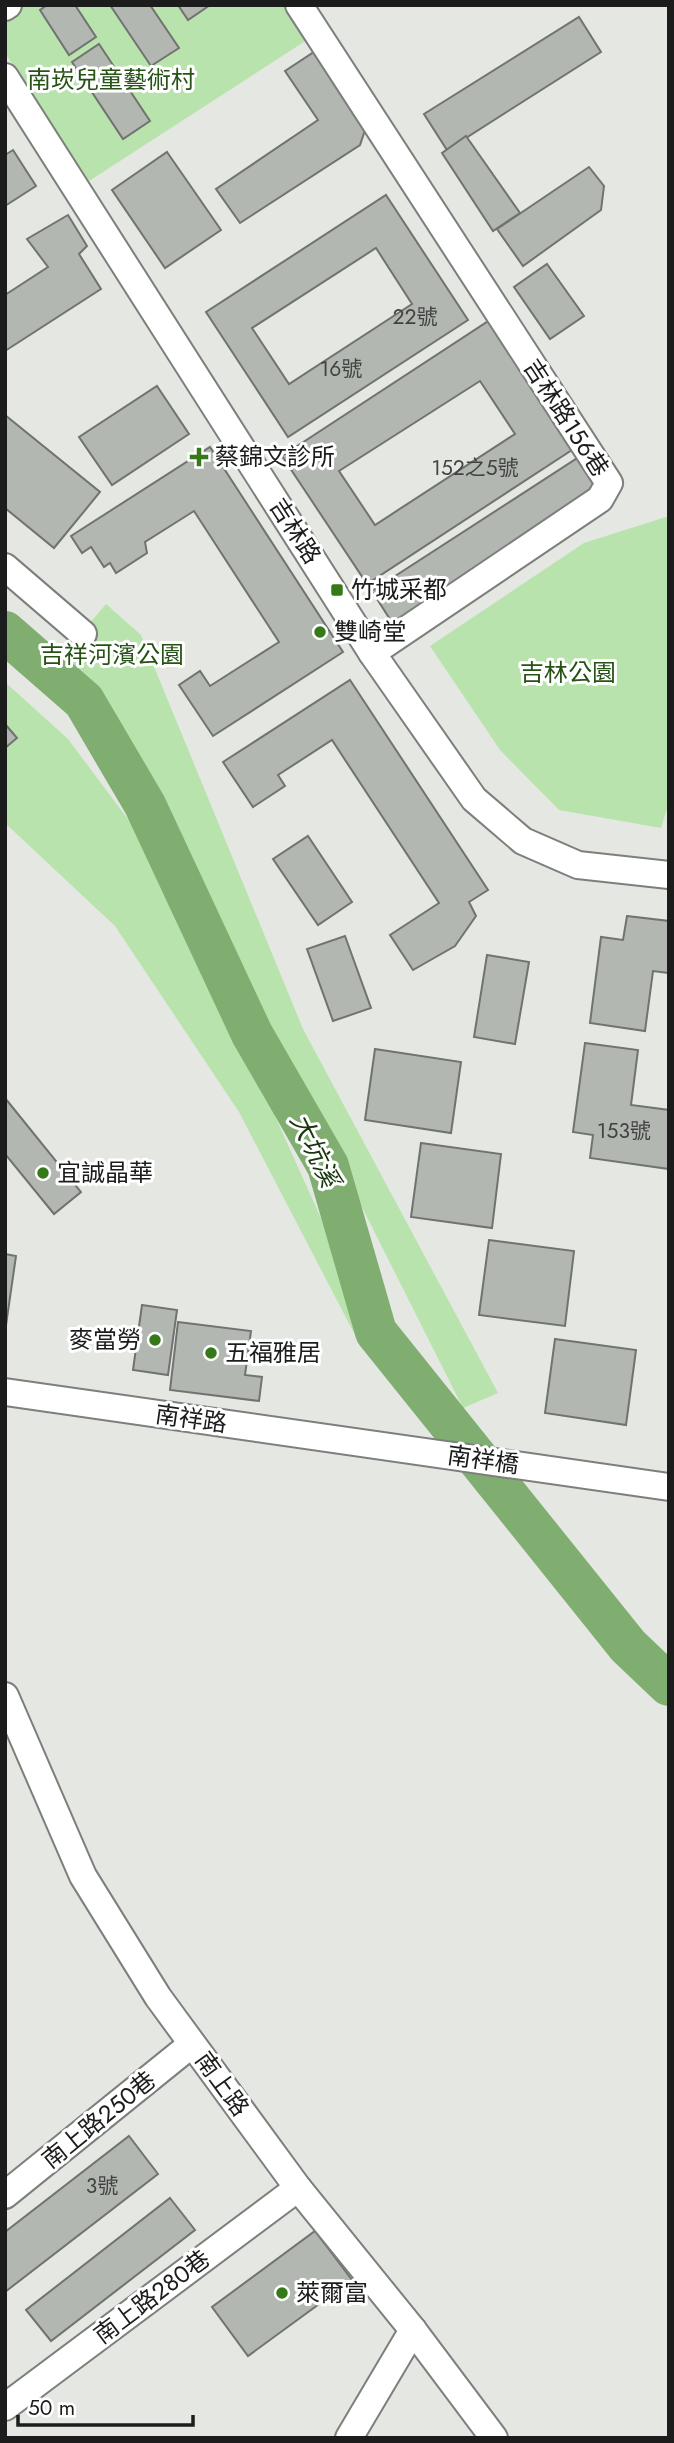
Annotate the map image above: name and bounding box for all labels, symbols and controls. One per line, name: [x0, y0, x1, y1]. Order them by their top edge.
park label: 南崁兒童藝術村: [27, 62, 195, 97]
house number: 22號: [393, 302, 437, 332]
street label: 吉林路156巷: [515, 352, 618, 484]
house number: 16號: [320, 354, 362, 384]
place label: 蔡錦文診所: [215, 439, 335, 474]
marker: 蔡錦文診所: [189, 447, 209, 467]
house number: 152之5號: [431, 453, 519, 483]
street label: 吉林路: [261, 491, 330, 570]
place label: 竹城采都: [351, 572, 447, 607]
marker: 竹城采都: [329, 582, 345, 598]
place label: 雙崎堂: [334, 614, 406, 649]
marker: 雙崎堂: [312, 624, 328, 640]
park label: 吉祥河濱公園: [40, 637, 184, 672]
park label: 吉林公園: [520, 655, 616, 690]
water label: 大坑溪: [281, 1107, 351, 1197]
house number: 153號: [597, 1116, 651, 1146]
place label: 宜誠晶華: [57, 1155, 153, 1190]
marker: 宜誠晶華: [35, 1165, 51, 1181]
place label: 麥當勞: [69, 1322, 141, 1357]
marker: 麥當勞: [147, 1332, 163, 1348]
place label: 五福雅居: [225, 1335, 321, 1370]
marker: 五福雅居: [203, 1345, 219, 1361]
street label: 南祥路: [153, 1396, 229, 1441]
street label: 南祥橋: [445, 1437, 521, 1482]
street label: 南上路: [187, 2044, 258, 2123]
street label: 南上路250巷: [34, 2063, 163, 2177]
house number: 3號: [86, 2171, 118, 2201]
street label: 南上路280巷: [86, 2241, 217, 2352]
place label: 萊爾富: [296, 2275, 368, 2310]
marker: 萊爾富: [274, 2285, 290, 2301]
scale bar: [18, 2384, 192, 2428]
text: 50 m: [28, 2393, 75, 2423]

